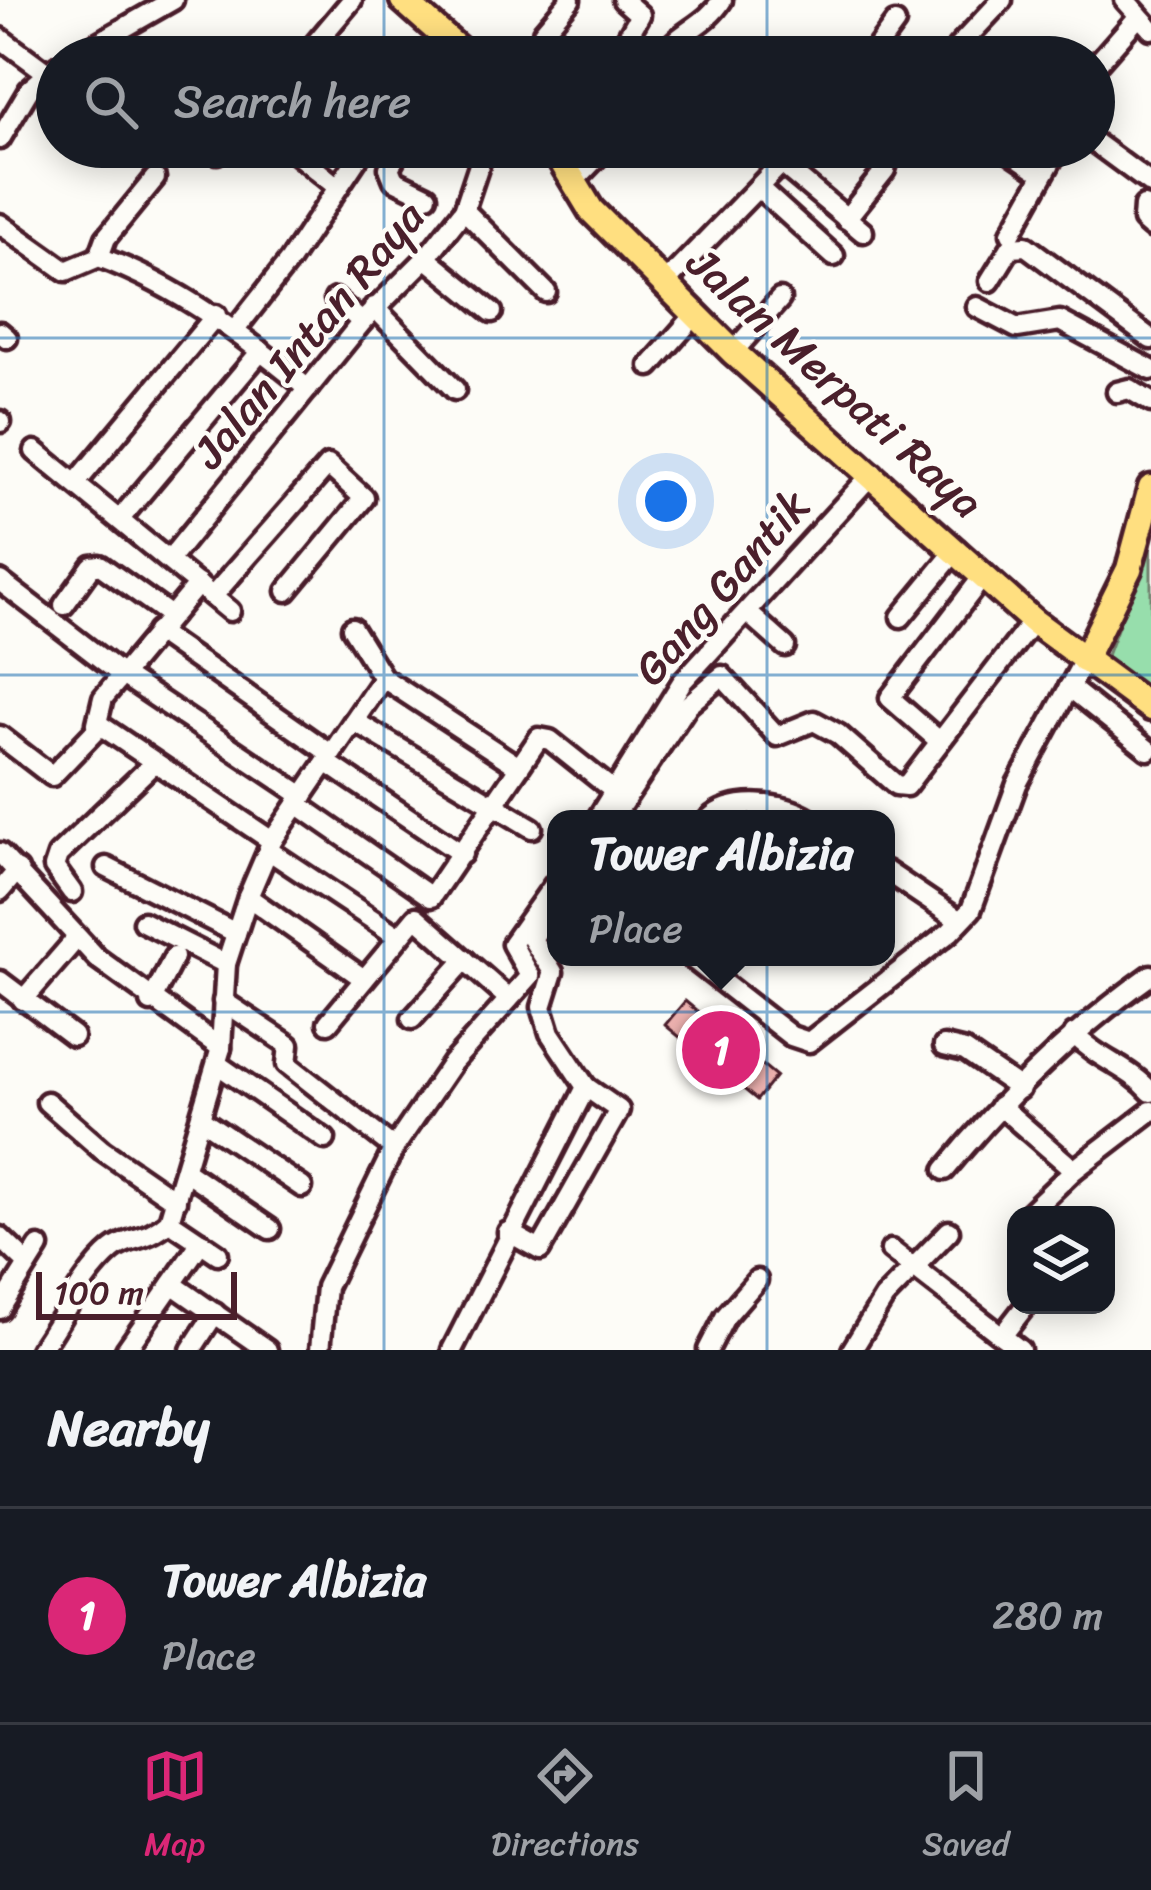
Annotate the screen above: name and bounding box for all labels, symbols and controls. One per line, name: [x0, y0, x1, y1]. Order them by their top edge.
search box: [36, 36, 1115, 168]
text: Search here: [174, 62, 411, 142]
icon: search: [78, 69, 144, 135]
street label: Jalan Intan Raya: [170, 182, 446, 489]
street label: Jalan Merpati Raya: [666, 225, 1003, 539]
street label: Gang Gantik: [613, 471, 831, 705]
your location: [636, 471, 696, 531]
popup: [547, 810, 895, 966]
text: Tower Albizia: [589, 814, 853, 894]
text: Place: [589, 894, 683, 963]
pin: 1: [682, 1005, 760, 1095]
map controls: [1007, 1206, 1115, 1314]
button: layers: [1007, 1206, 1115, 1314]
text: 100 m: [54, 1264, 144, 1322]
scale bar: [36, 1266, 237, 1319]
text: Nearby: [48, 1383, 209, 1473]
text: Tower Albizia: [162, 1541, 426, 1621]
text: 1: [79, 1581, 95, 1650]
text: 280 m: [992, 1581, 1103, 1650]
text: Place: [162, 1621, 256, 1690]
tab: Map: [142, 1743, 208, 1873]
tab: Directions: [491, 1743, 639, 1873]
tab: Saved: [922, 1743, 1009, 1873]

